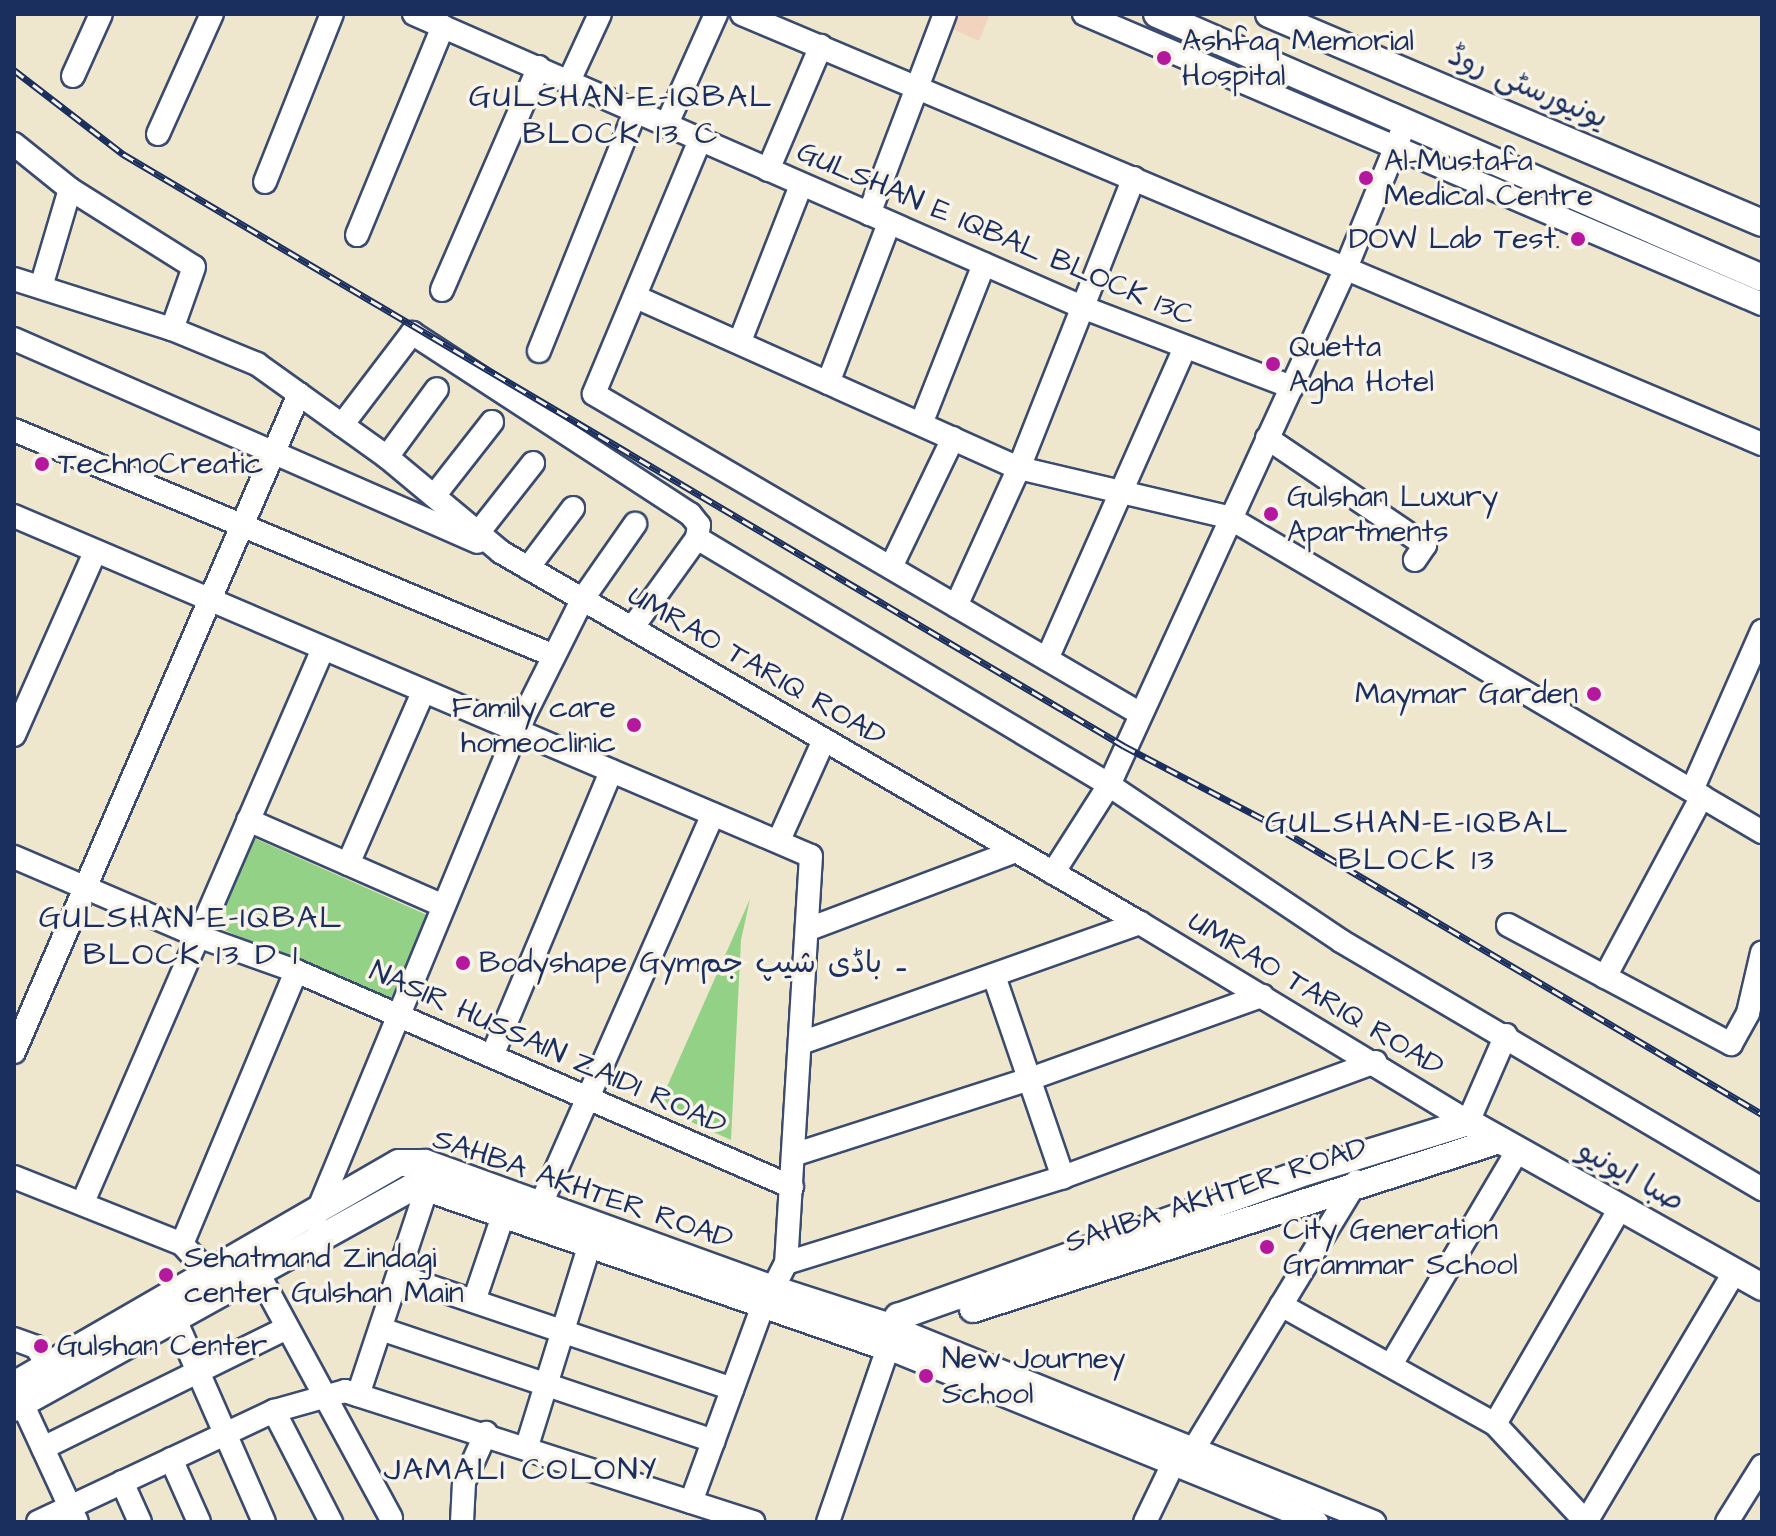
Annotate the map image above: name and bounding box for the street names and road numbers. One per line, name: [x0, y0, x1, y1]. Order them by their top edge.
street label: یونیورسٹی روڈ: [1443, 37, 1613, 137]
street label: GULSHAN E IQBAL BLOCK 13C: [792, 134, 1200, 334]
street label: UMRAO TARIQ ROAD: [622, 577, 892, 755]
street label: UMRAO TARIQ ROAD: [1182, 903, 1450, 1085]
street label: NASIR HUSSAIN ZAIDI ROAD: [364, 953, 732, 1143]
street label: SAHBA AKHTER ROAD: [428, 1121, 738, 1257]
street label: SAHBA AKHTER ROAD: [1061, 1129, 1371, 1261]
street label: صبا ایونیو: [1571, 1132, 1691, 1220]

